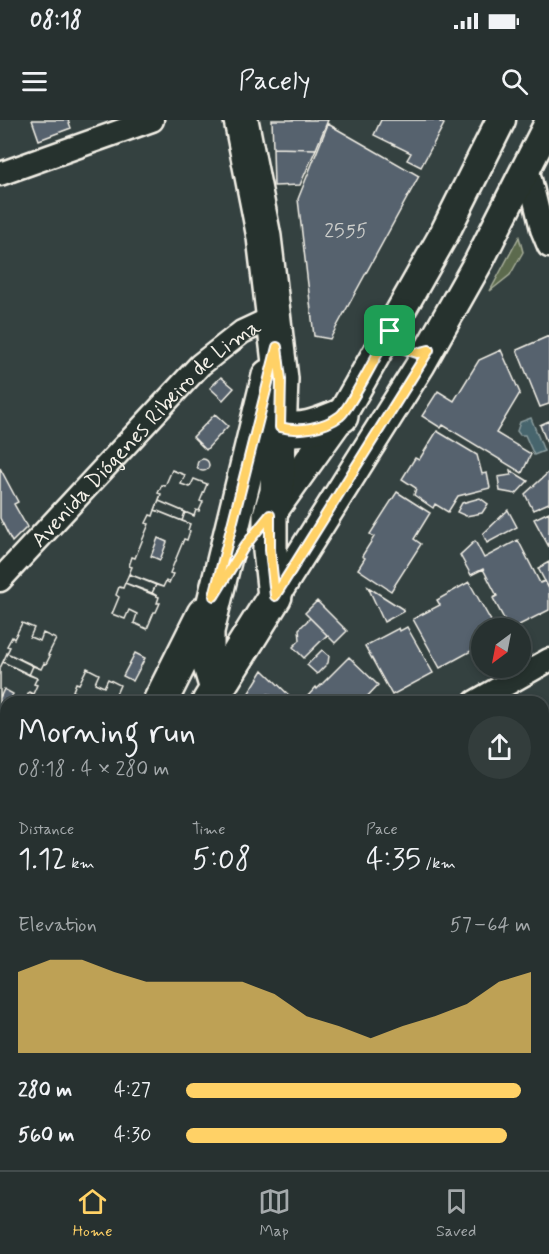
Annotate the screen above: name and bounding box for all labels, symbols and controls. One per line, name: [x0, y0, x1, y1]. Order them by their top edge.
text: 08:18: [30, 7, 82, 35]
text: Pacely: [239, 64, 310, 99]
icon: menu: [18, 65, 51, 98]
icon: search: [498, 65, 531, 98]
house number: 2555: [324, 218, 368, 245]
pin: [364, 305, 415, 356]
street label: Avenida Diógenes Ribeiro de Lima: [26, 313, 266, 554]
icon: arrive: [373, 314, 406, 347]
north arrow: [471, 618, 531, 678]
map controls: [471, 618, 531, 678]
text: Morning run: [18, 711, 196, 755]
button: share: [468, 716, 531, 779]
text: 08:18 · 4 × 280 m: [18, 756, 170, 783]
text: Distance: [18, 819, 74, 840]
text: Time: [192, 819, 226, 840]
text: Pace: [366, 819, 398, 840]
text: 1.12: [18, 840, 67, 879]
text: 5:08: [192, 840, 251, 879]
text: 4:35: [366, 840, 421, 879]
text: km: [67, 853, 95, 874]
text: /km: [421, 853, 456, 874]
text: Elevation: [18, 912, 97, 939]
text: 57–64 m: [450, 912, 531, 939]
text: 280 m: [18, 1077, 72, 1104]
text: 4:27: [114, 1077, 151, 1104]
text: 560 m: [18, 1122, 74, 1149]
text: 4:30: [114, 1122, 151, 1149]
tab: Home: [73, 1185, 112, 1242]
tab: Map: [258, 1185, 291, 1242]
tab: Saved: [436, 1185, 476, 1242]

